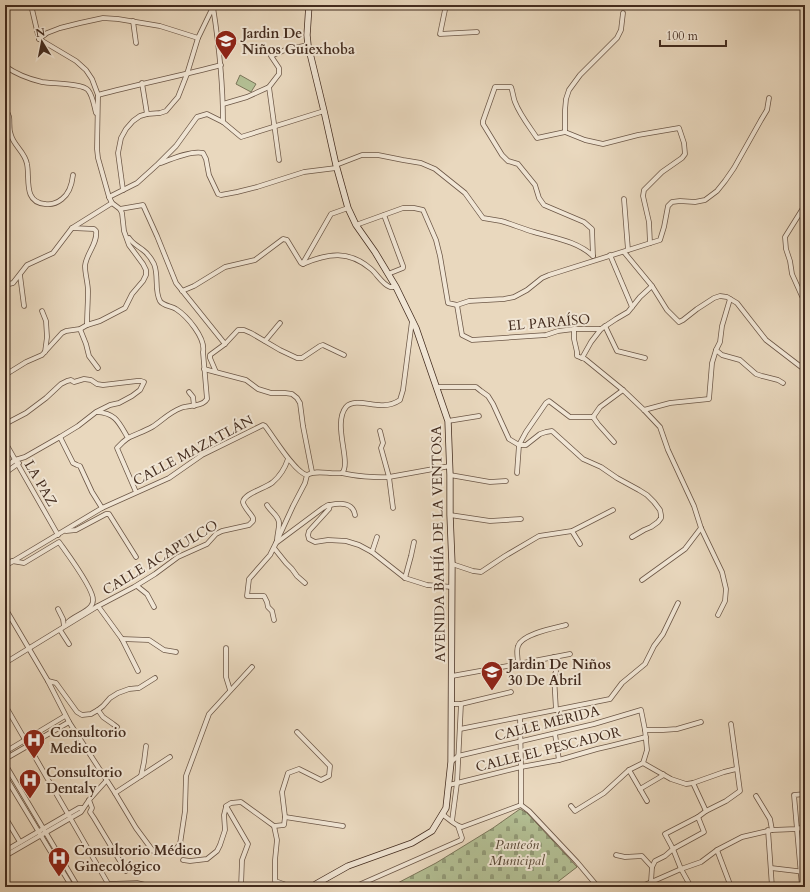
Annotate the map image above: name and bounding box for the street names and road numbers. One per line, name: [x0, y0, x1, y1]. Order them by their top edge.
street label: EL PARAÍSO: [507, 309, 591, 336]
street label: CALLE MAZATLÁN: [130, 411, 257, 490]
street label: AVENIDA BAHÍA DE LA VENTOSA: [427, 426, 450, 662]
street label: LA PAZ: [20, 457, 61, 510]
street label: CALLE ACAPULCO: [99, 515, 222, 599]
street label: CALLE MÉRIDA: [493, 701, 602, 746]
street label: CALLE EL PESCADOR: [474, 722, 623, 777]

